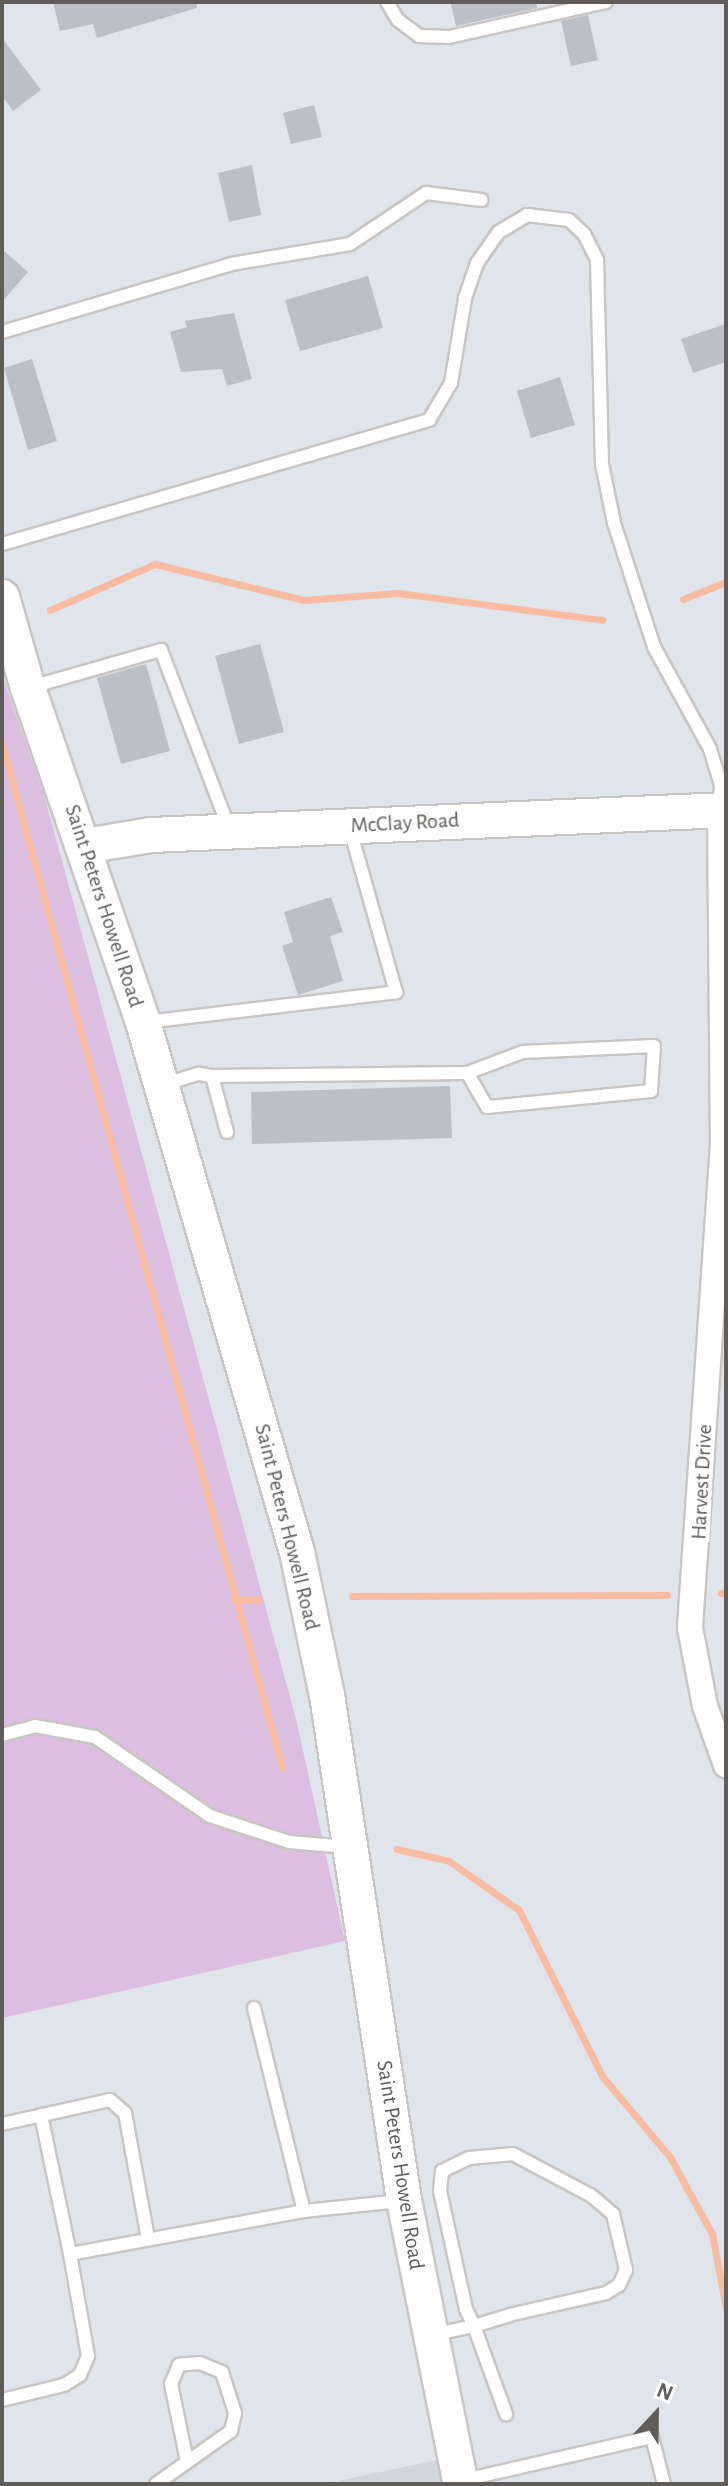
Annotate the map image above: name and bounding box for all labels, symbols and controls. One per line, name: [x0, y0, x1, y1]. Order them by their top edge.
street label: Saint Peters Howell Road: [59, 801, 149, 1011]
street label: McClay Road: [350, 807, 460, 839]
street label: Saint Peters Howell Road: [249, 1421, 325, 1633]
street label: Harvest Drive: [686, 1424, 718, 1540]
street label: Saint Peters Howell Road: [370, 2058, 430, 2272]
north arrow: [616, 2374, 696, 2454]
text: N: [654, 2379, 676, 2405]

